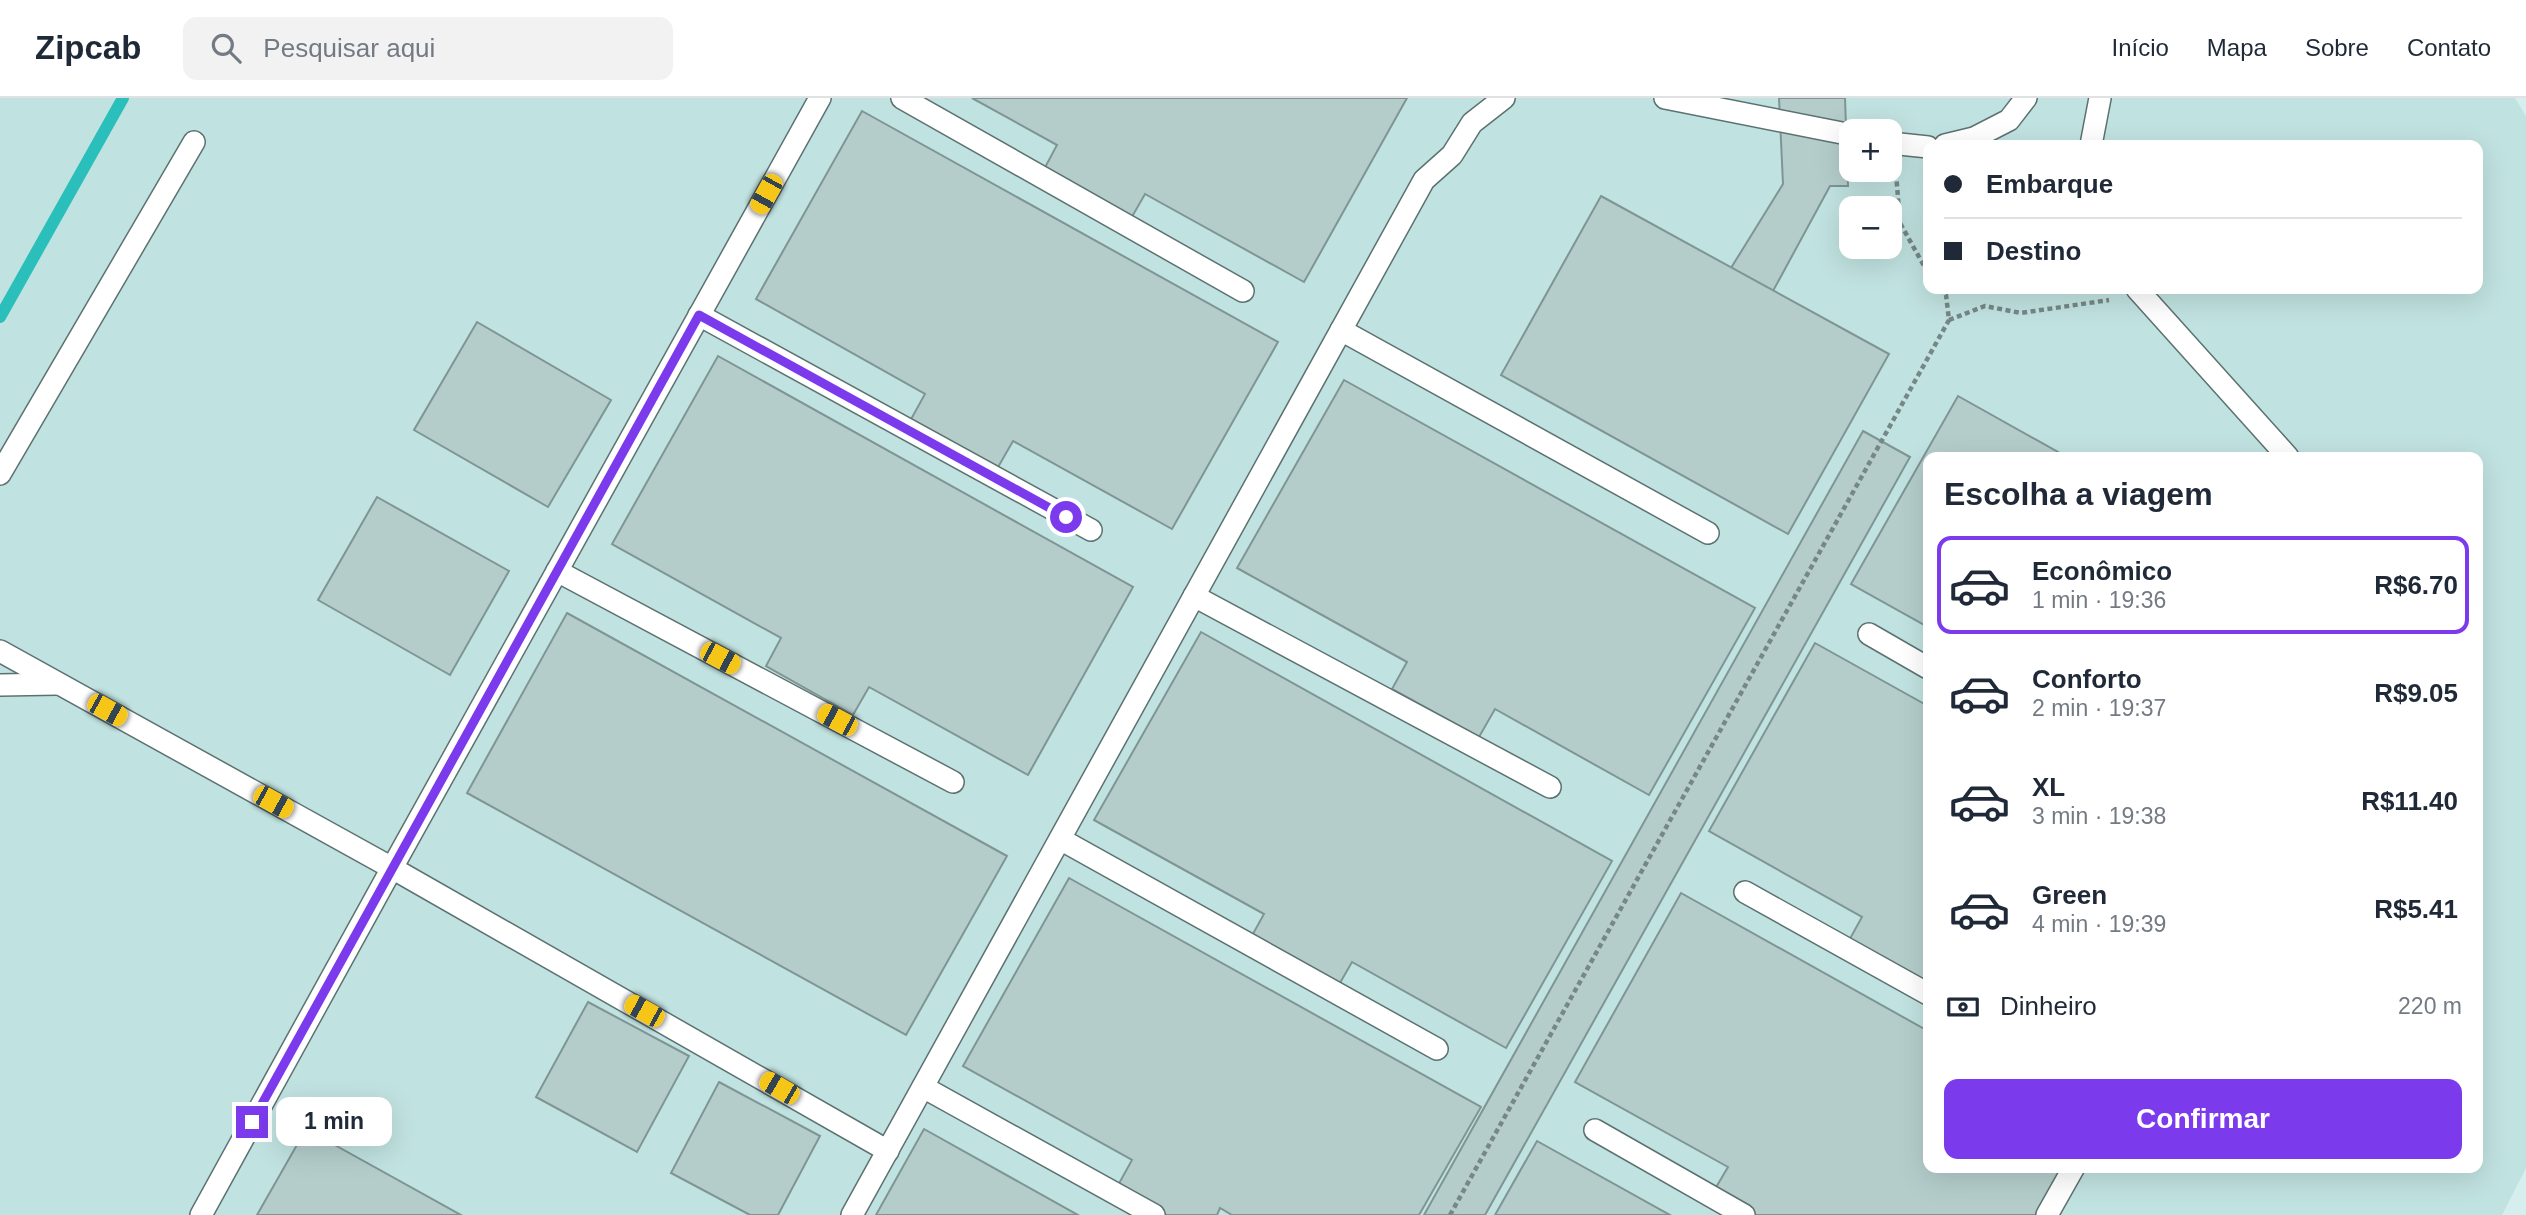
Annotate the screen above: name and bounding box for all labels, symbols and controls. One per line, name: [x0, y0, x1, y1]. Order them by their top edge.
search box: [183, 17, 673, 80]
text: Zipcab: [35, 29, 141, 66]
icon: search: [207, 29, 245, 67]
text: Pesquisar aqui: [263, 33, 435, 63]
text: Início: [2111, 34, 2169, 61]
text: Mapa: [2207, 34, 2267, 61]
text: Sobre: [2305, 34, 2369, 61]
text: Contato: [2407, 34, 2491, 61]
map controls: [1839, 119, 1902, 259]
button: +: [1839, 119, 1902, 182]
text: Embarque: [1986, 169, 2113, 199]
car: [747, 171, 786, 217]
button: −: [1839, 196, 1902, 259]
text: Destino: [1986, 236, 2081, 266]
text: Escolha a viagem: [1944, 476, 2213, 512]
route start: [1050, 501, 1082, 533]
icon: car: [1948, 554, 2011, 617]
text: Econômico: [2032, 556, 2172, 586]
text: R$6.70: [2374, 570, 2458, 600]
text: 1 min · 19:36: [2032, 587, 2166, 613]
car: [697, 639, 744, 677]
icon: car: [1948, 662, 2011, 725]
text: Conforto: [2032, 664, 2142, 694]
text: R$9.05: [2374, 678, 2458, 708]
car: [84, 691, 131, 729]
text: 2 min · 19:37: [2032, 695, 2166, 721]
car: [814, 701, 861, 739]
icon: car: [1948, 770, 2011, 833]
text: XL: [2032, 772, 2065, 802]
car: [250, 783, 297, 821]
text: R$11.40: [2361, 786, 2458, 816]
text: 3 min · 19:38: [2032, 803, 2166, 829]
icon: car: [1948, 878, 2011, 941]
text: Green: [2032, 880, 2107, 910]
text: R$5.41: [2374, 894, 2458, 924]
text: 4 min · 19:39: [2032, 911, 2166, 937]
icon: cash: [1944, 988, 1982, 1026]
text: Dinheiro: [2000, 991, 2097, 1021]
car: [621, 992, 668, 1030]
text: 220 m: [2398, 993, 2462, 1019]
car: [756, 1068, 803, 1108]
button: Confirmar: [1944, 1079, 2462, 1159]
callout: 1 min: [276, 1098, 392, 1146]
route end: [236, 1106, 268, 1138]
text: 1 min: [304, 1108, 364, 1134]

